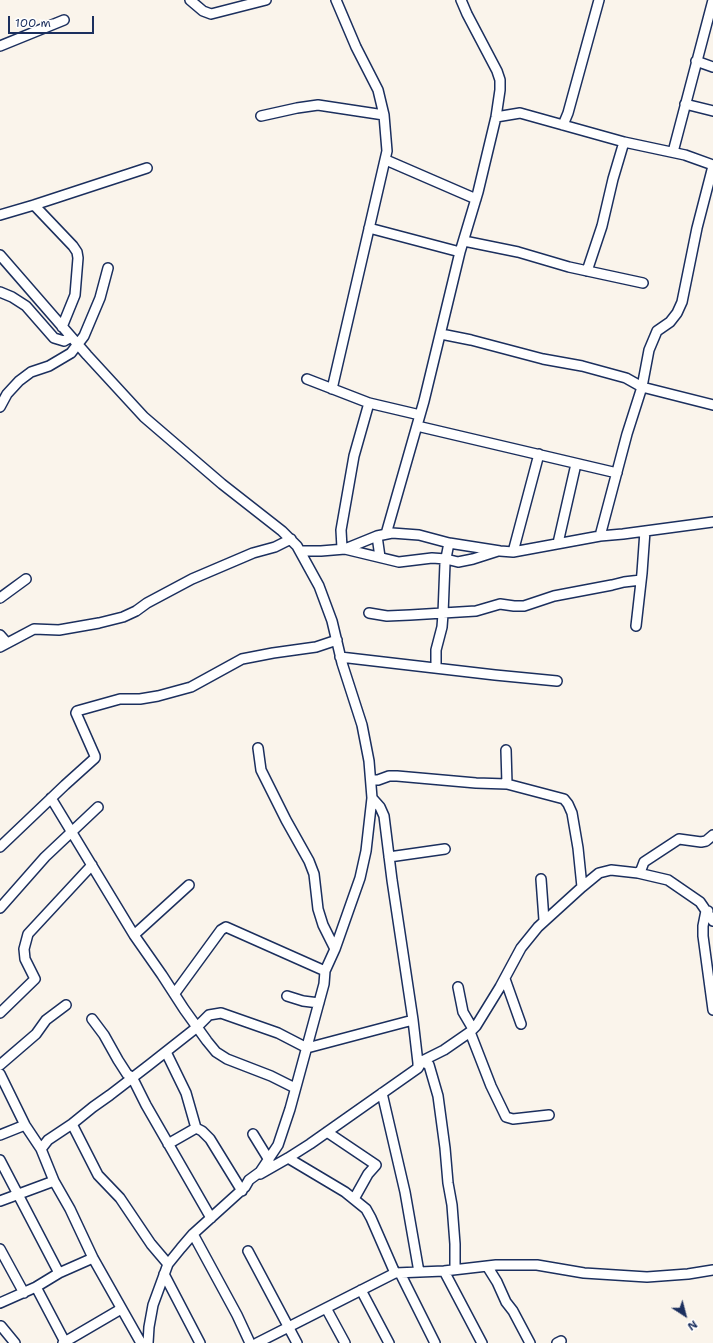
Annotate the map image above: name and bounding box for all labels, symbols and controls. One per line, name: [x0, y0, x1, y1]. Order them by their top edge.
scale bar: [10, 8, 96, 34]
text: 100 m: [15, 15, 51, 31]
north arrow: [665, 1295, 705, 1335]
text: N: [684, 1316, 700, 1334]

